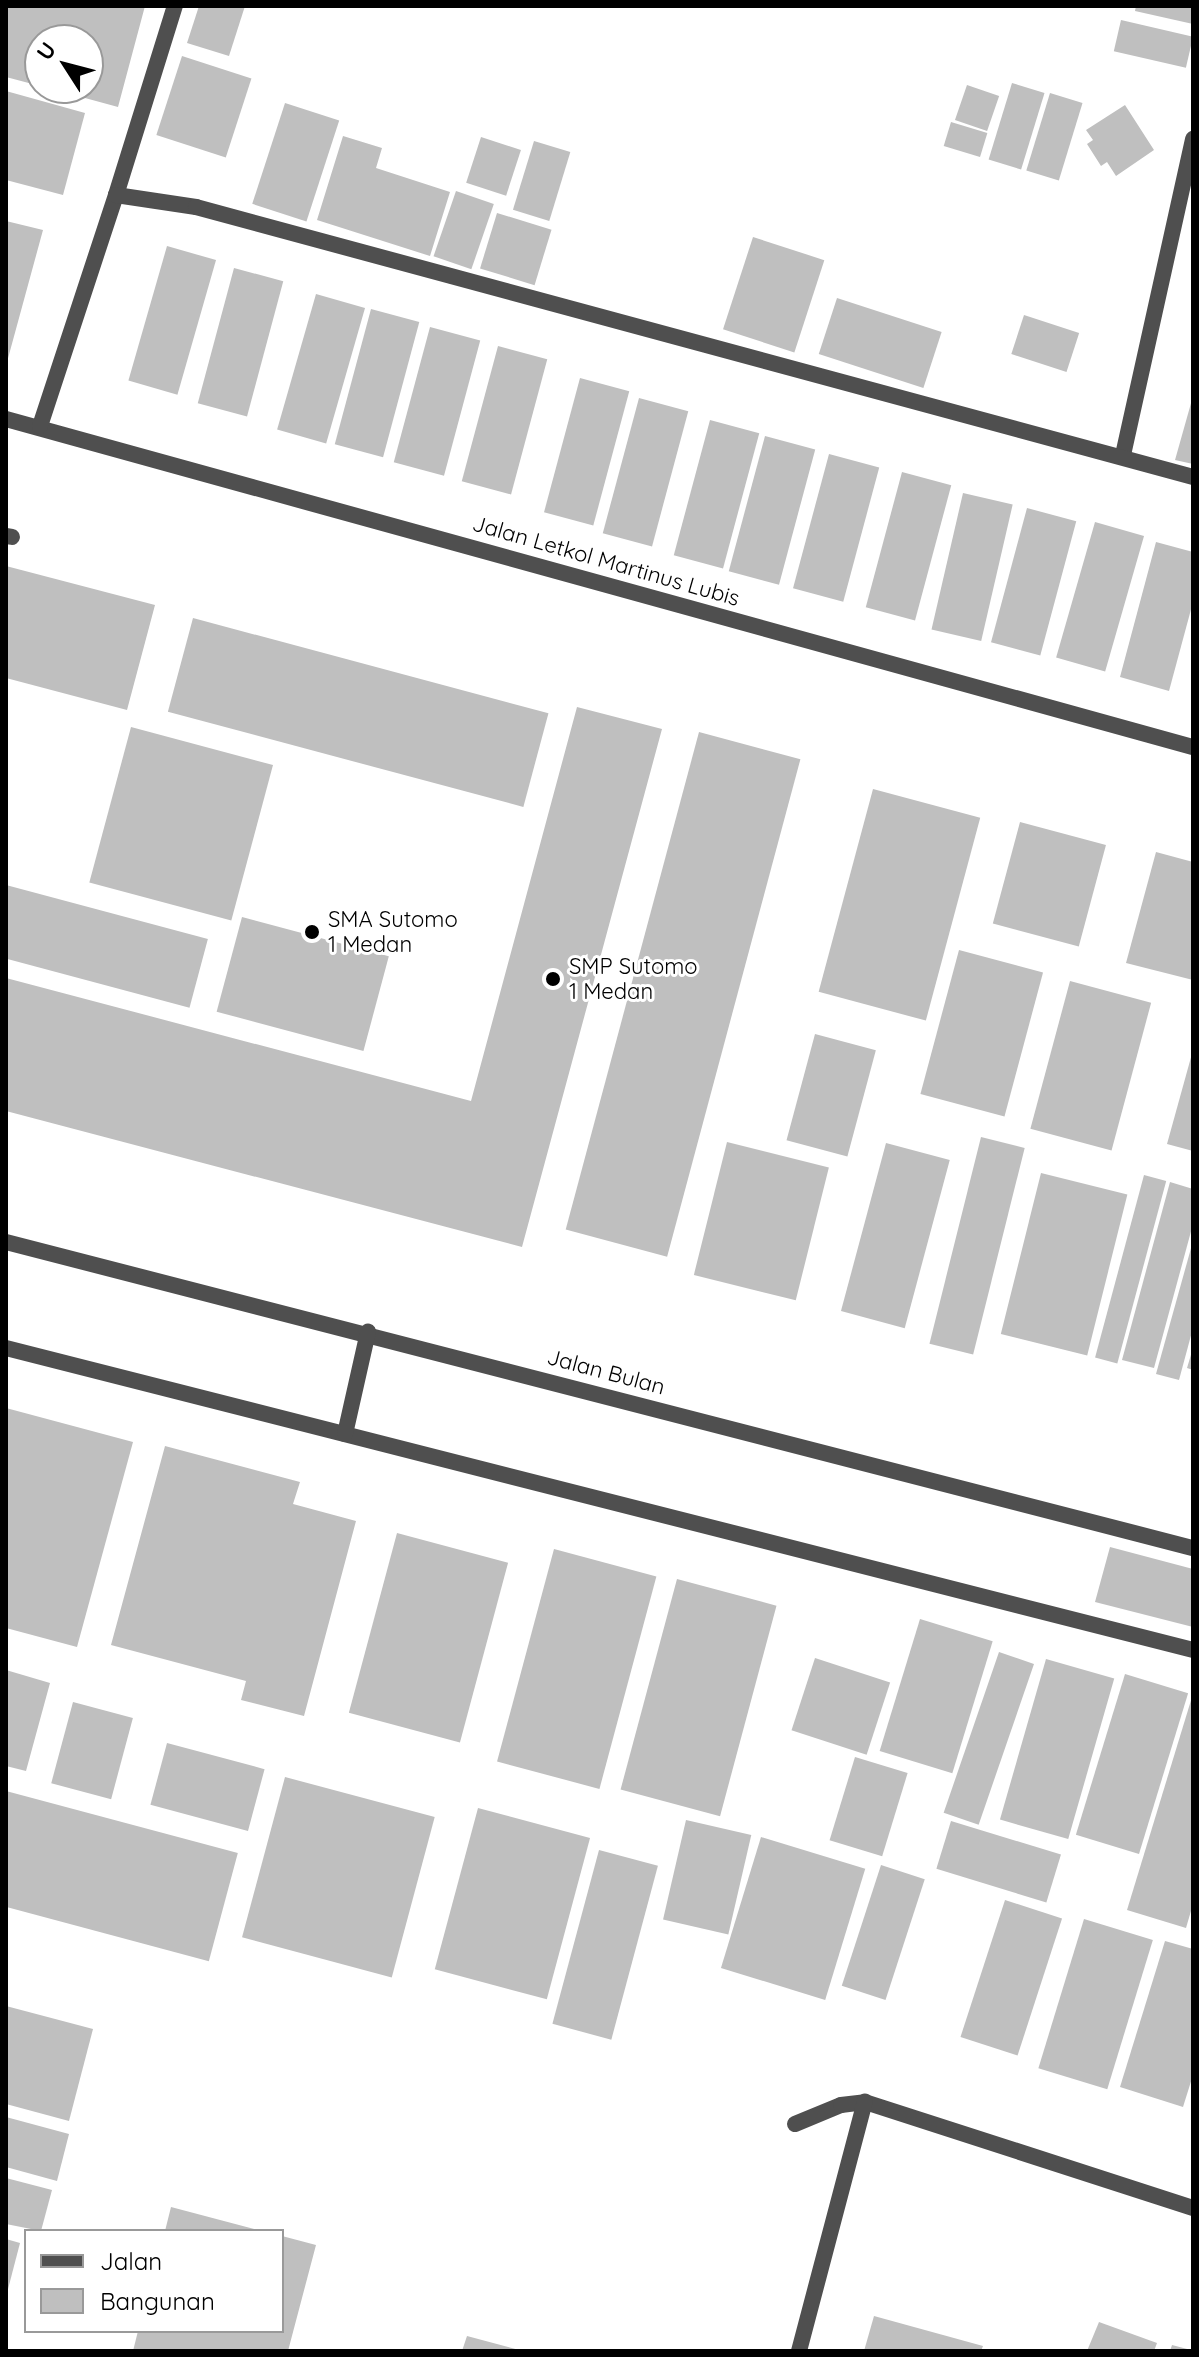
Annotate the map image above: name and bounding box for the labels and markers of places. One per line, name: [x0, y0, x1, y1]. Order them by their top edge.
place label: SMA Sutomo 1 Medan: [328, 906, 458, 958]
marker: SMA Sutomo 1 Medan: [303, 923, 321, 941]
place label: SMP Sutomo 1 Medan: [569, 953, 698, 1004]
marker: SMP Sutomo 1 Medan: [544, 970, 562, 988]

